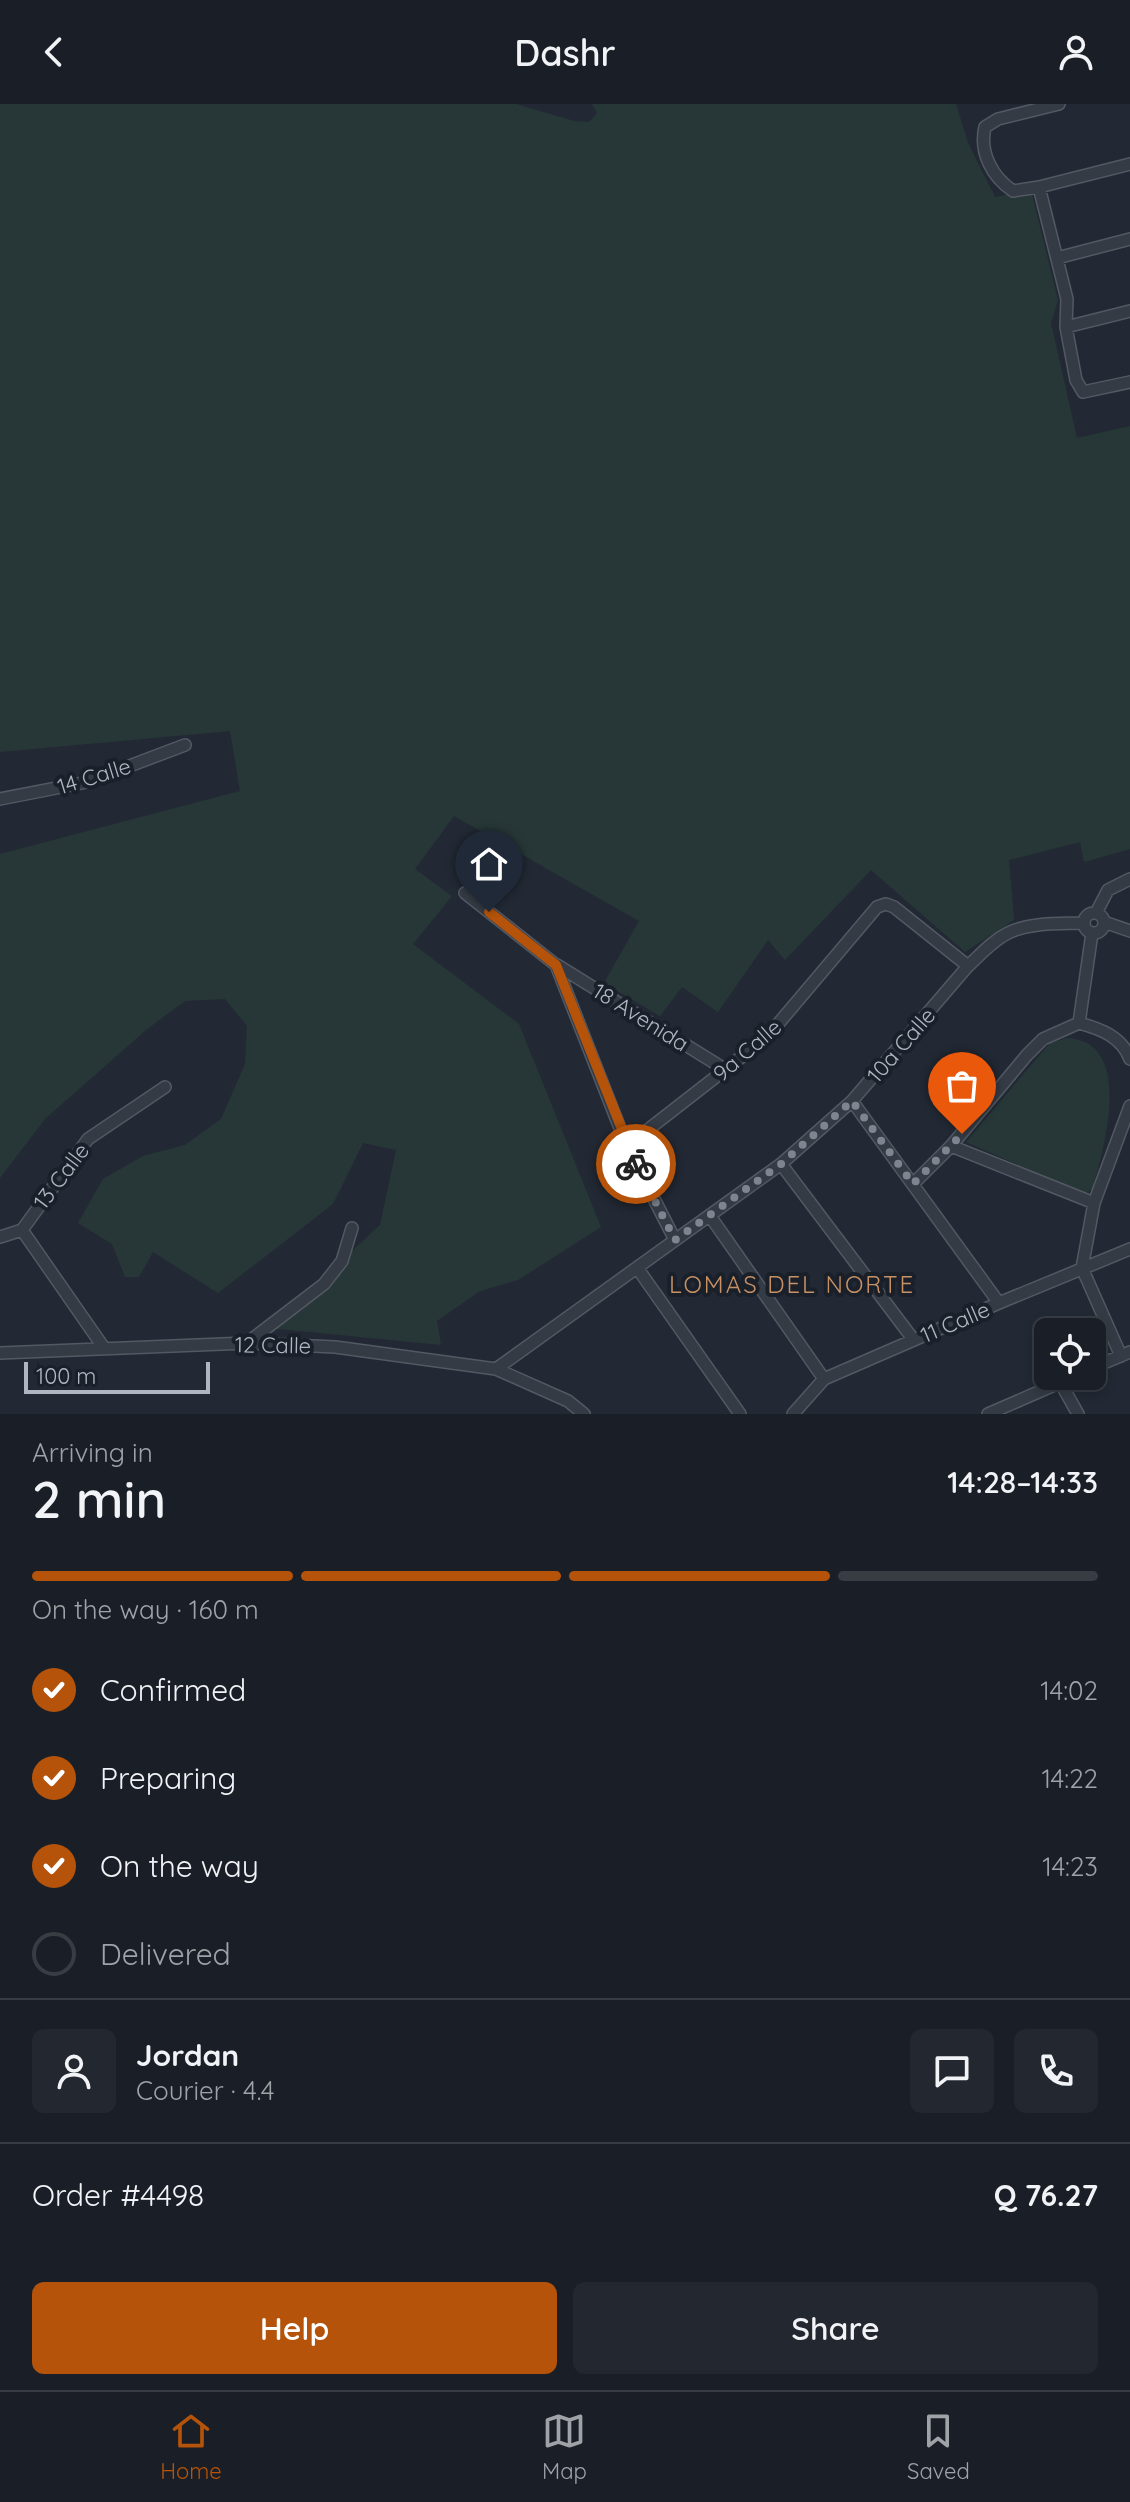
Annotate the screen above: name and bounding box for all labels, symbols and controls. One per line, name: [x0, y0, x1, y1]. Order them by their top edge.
icon: back: [32, 30, 76, 74]
text: Dashr: [514, 30, 616, 75]
icon: person: [1054, 30, 1098, 74]
street label: 14 Calle: [54, 752, 134, 800]
pin: [455, 830, 523, 912]
icon: home: [467, 842, 511, 886]
street label: 18 Avenida: [588, 977, 694, 1057]
street label: 10a Calle: [861, 1002, 941, 1088]
street label: 9a Calle: [707, 1013, 787, 1087]
pin: [928, 1052, 996, 1134]
icon: bag: [940, 1064, 984, 1108]
courier: [596, 1124, 676, 1204]
street label: 13 Calle: [27, 1137, 95, 1215]
icon: bike: [614, 1142, 658, 1186]
district label: LOMAS DEL NORTE: [669, 1269, 915, 1299]
street label: 11 Calle: [916, 1295, 994, 1349]
map controls: [1034, 1318, 1106, 1390]
button: locate: [1034, 1318, 1106, 1390]
street label: 12 Calle: [235, 1330, 311, 1360]
scale bar: [24, 1358, 210, 1394]
text: 100 m: [36, 1362, 96, 1390]
text: Arriving in: [32, 1436, 153, 1469]
text: 14:28–14:33: [947, 1463, 1098, 1501]
text: 2 min: [32, 1466, 166, 1531]
text: On the way · 160 m: [32, 1593, 259, 1626]
icon: check: [32, 1668, 76, 1712]
text: Confirmed: [100, 1671, 246, 1709]
text: 14:02: [1040, 1674, 1098, 1707]
icon: check: [32, 1756, 76, 1800]
text: Preparing: [100, 1759, 236, 1797]
text: 14:22: [1041, 1762, 1098, 1795]
icon: check: [32, 1844, 76, 1888]
text: On the way: [100, 1847, 259, 1885]
text: 14:23: [1042, 1850, 1098, 1883]
text: Delivered: [100, 1935, 231, 1973]
button: person: [32, 2029, 116, 2113]
button: chat: [910, 2029, 994, 2113]
button: phone: [1014, 2029, 1098, 2113]
text: Jordan: [136, 2036, 239, 2074]
text: Courier · 4.4: [136, 2074, 274, 2107]
text: Order #4498: [32, 2176, 204, 2214]
text: Q 76.27: [994, 2176, 1098, 2214]
button: Help: [32, 2282, 557, 2374]
button: Share: [573, 2282, 1098, 2374]
tab: Home: [160, 2409, 222, 2485]
tab: Map: [542, 2409, 587, 2485]
tab: Saved: [907, 2409, 970, 2485]

